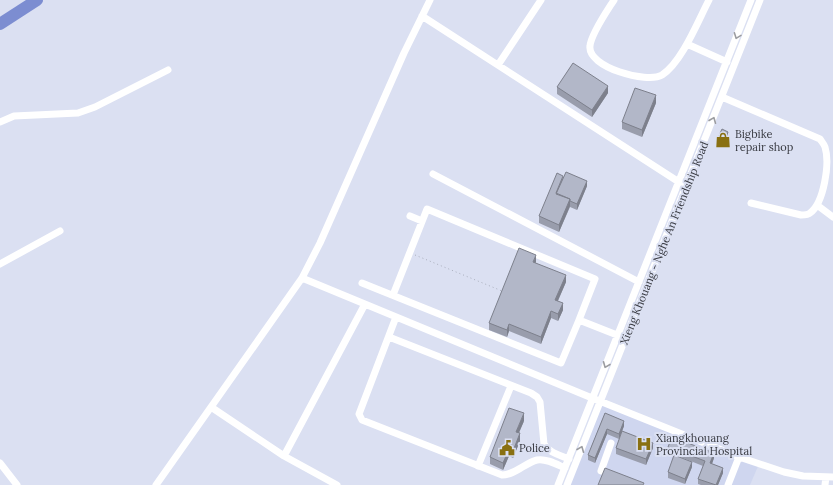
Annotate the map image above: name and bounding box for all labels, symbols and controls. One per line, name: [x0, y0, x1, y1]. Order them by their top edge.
one-way arrow: [734, 32, 742, 40]
one-way arrow: [708, 117, 716, 124]
place label: Bigbike repair shop: [735, 127, 794, 154]
shop icon: Bigbike repair shop: [714, 131, 732, 149]
street label: Xieng Khouang - Nghe An Friendship Road: [617, 139, 711, 347]
one-way arrow: [602, 361, 610, 368]
place label: Xiangkhouang Provincial Hospital: [656, 431, 752, 458]
hospital icon: Xiangkhouang Provincial Hospital: [635, 435, 653, 453]
public building icon: Police: [498, 439, 516, 457]
place label: Police: [519, 441, 550, 455]
one-way arrow: [577, 445, 585, 452]

